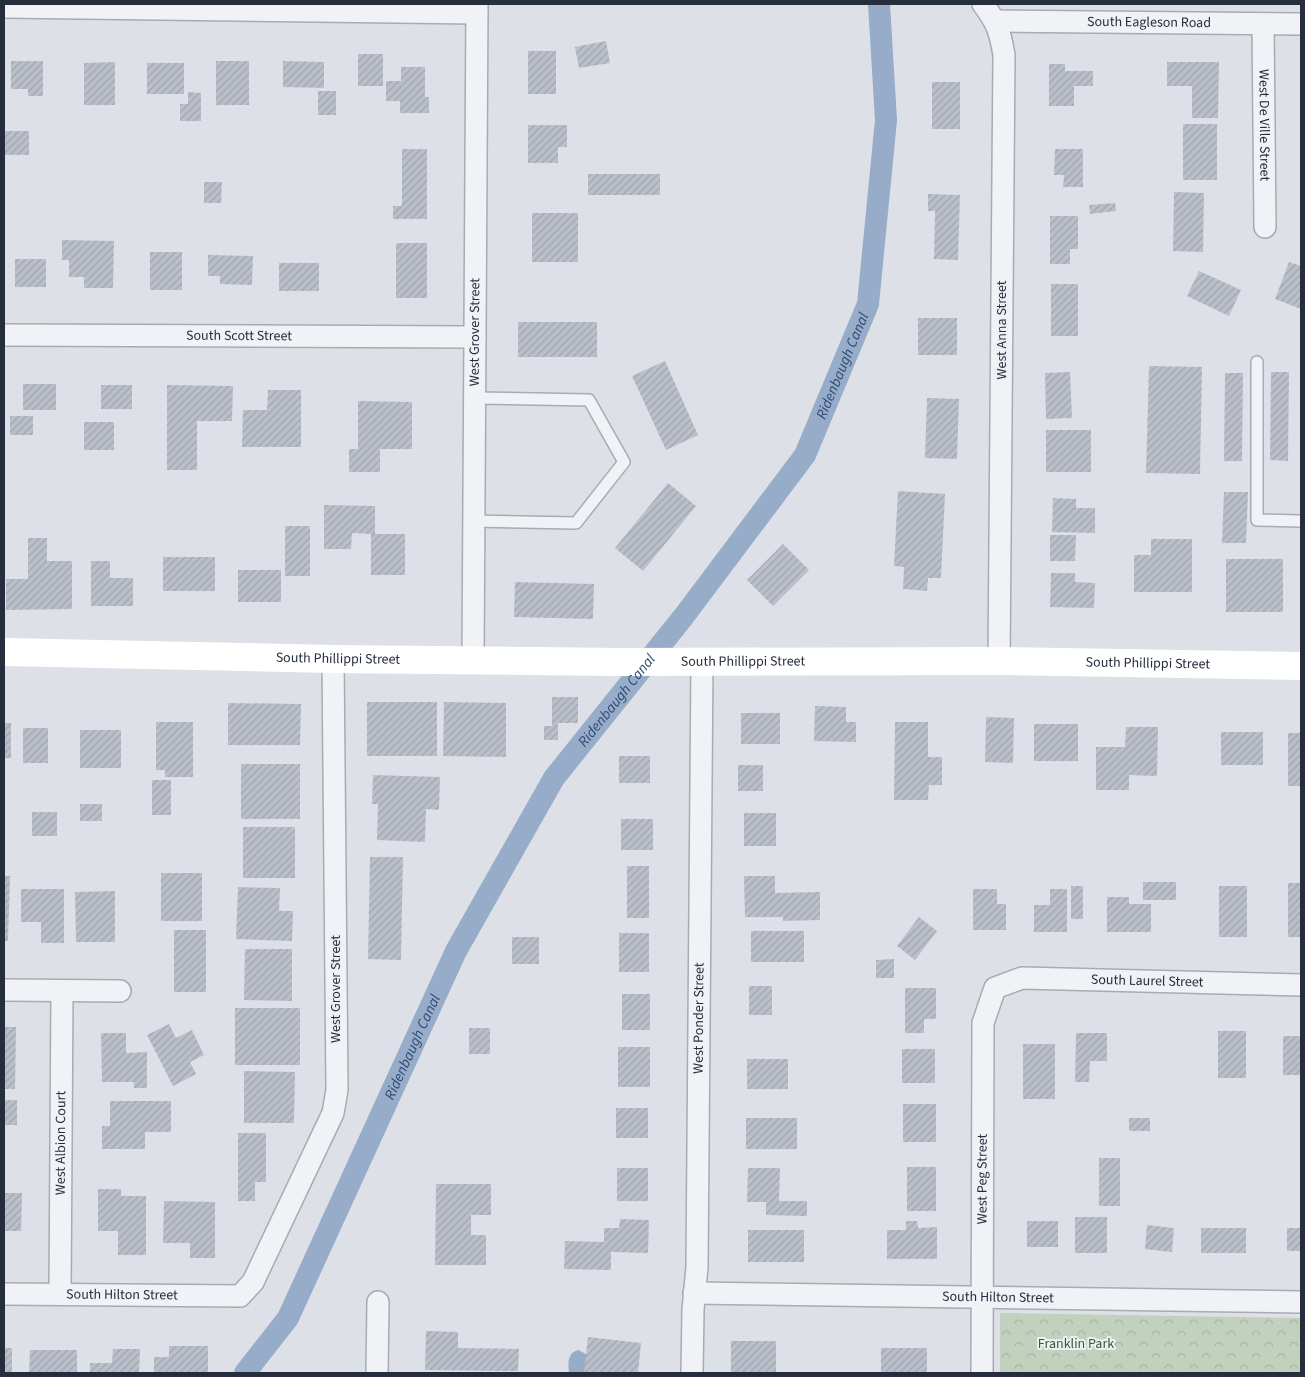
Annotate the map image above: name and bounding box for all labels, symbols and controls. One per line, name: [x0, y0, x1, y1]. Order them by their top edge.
street label: South Eagleson Road: [1087, 12, 1211, 33]
street label: West De Ville Street: [1253, 69, 1275, 181]
street label: West Grover Street: [465, 278, 485, 386]
street label: West Anna Street: [992, 280, 1012, 379]
water label: Ridenbaugh Canal: [811, 309, 874, 422]
street label: South Scott Street: [186, 326, 292, 346]
street label: South Phillippi Street: [276, 648, 401, 670]
water label: Ridenbaugh Canal: [573, 649, 660, 751]
street label: South Phillippi Street: [681, 652, 805, 672]
street label: South Phillippi Street: [1086, 652, 1211, 674]
street label: West Grover Street: [326, 935, 346, 1043]
street label: West Ponder Street: [689, 962, 710, 1074]
street label: South Laurel Street: [1091, 970, 1204, 993]
water label: Ridenbaugh Canal: [379, 991, 445, 1103]
street label: West Albion Court: [51, 1090, 71, 1195]
street label: West Peg Street: [972, 1133, 993, 1224]
street label: South Hilton Street: [66, 1285, 178, 1305]
street label: South Hilton Street: [942, 1287, 1054, 1308]
park label: Franklin Park: [1038, 1334, 1114, 1354]

